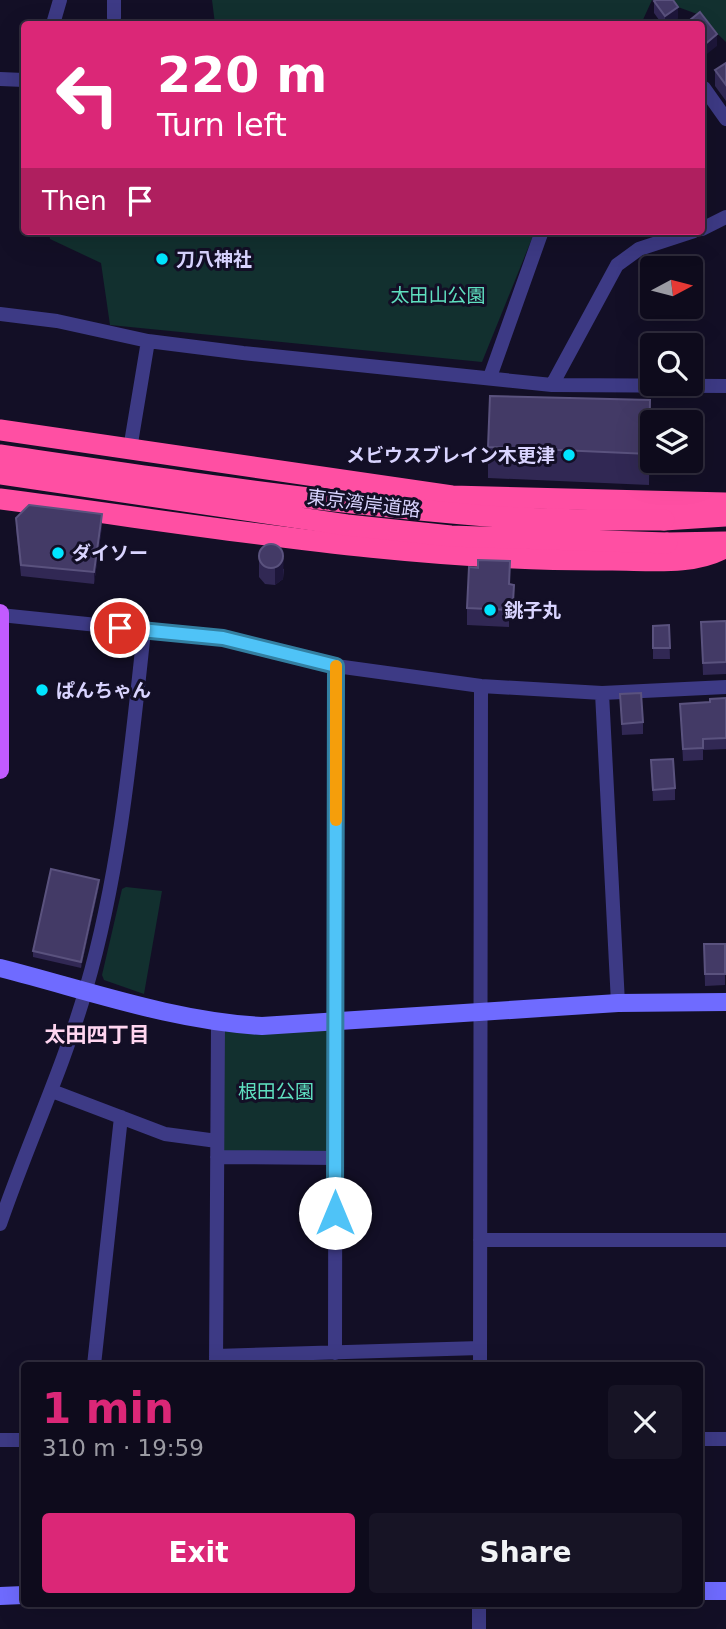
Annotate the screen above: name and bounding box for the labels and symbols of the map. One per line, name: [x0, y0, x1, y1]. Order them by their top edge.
place label: 刀八神社: [176, 248, 252, 270]
marker: 刀八神社: [154, 251, 170, 267]
north arrow: [640, 256, 704, 318]
park label: 太田山公園: [390, 284, 486, 306]
place label: メビウスブレイン木更津: [346, 444, 555, 466]
marker: メビウスブレイン木更津: [561, 447, 577, 463]
street label: 東京湾岸道路: [306, 485, 422, 521]
place label: ダイソー: [72, 542, 148, 564]
marker: ダイソー: [50, 545, 66, 561]
pin: [90, 598, 150, 658]
place label: 銚子丸: [504, 599, 561, 621]
marker: 銚子丸: [482, 602, 498, 618]
place label: ぱんちゃん: [56, 679, 151, 701]
marker: ぱんちゃん: [34, 682, 50, 698]
district label: 太田四丁目: [45, 1023, 150, 1047]
park label: 根田公園: [238, 1080, 314, 1102]
position arrow: [298, 1176, 372, 1250]

